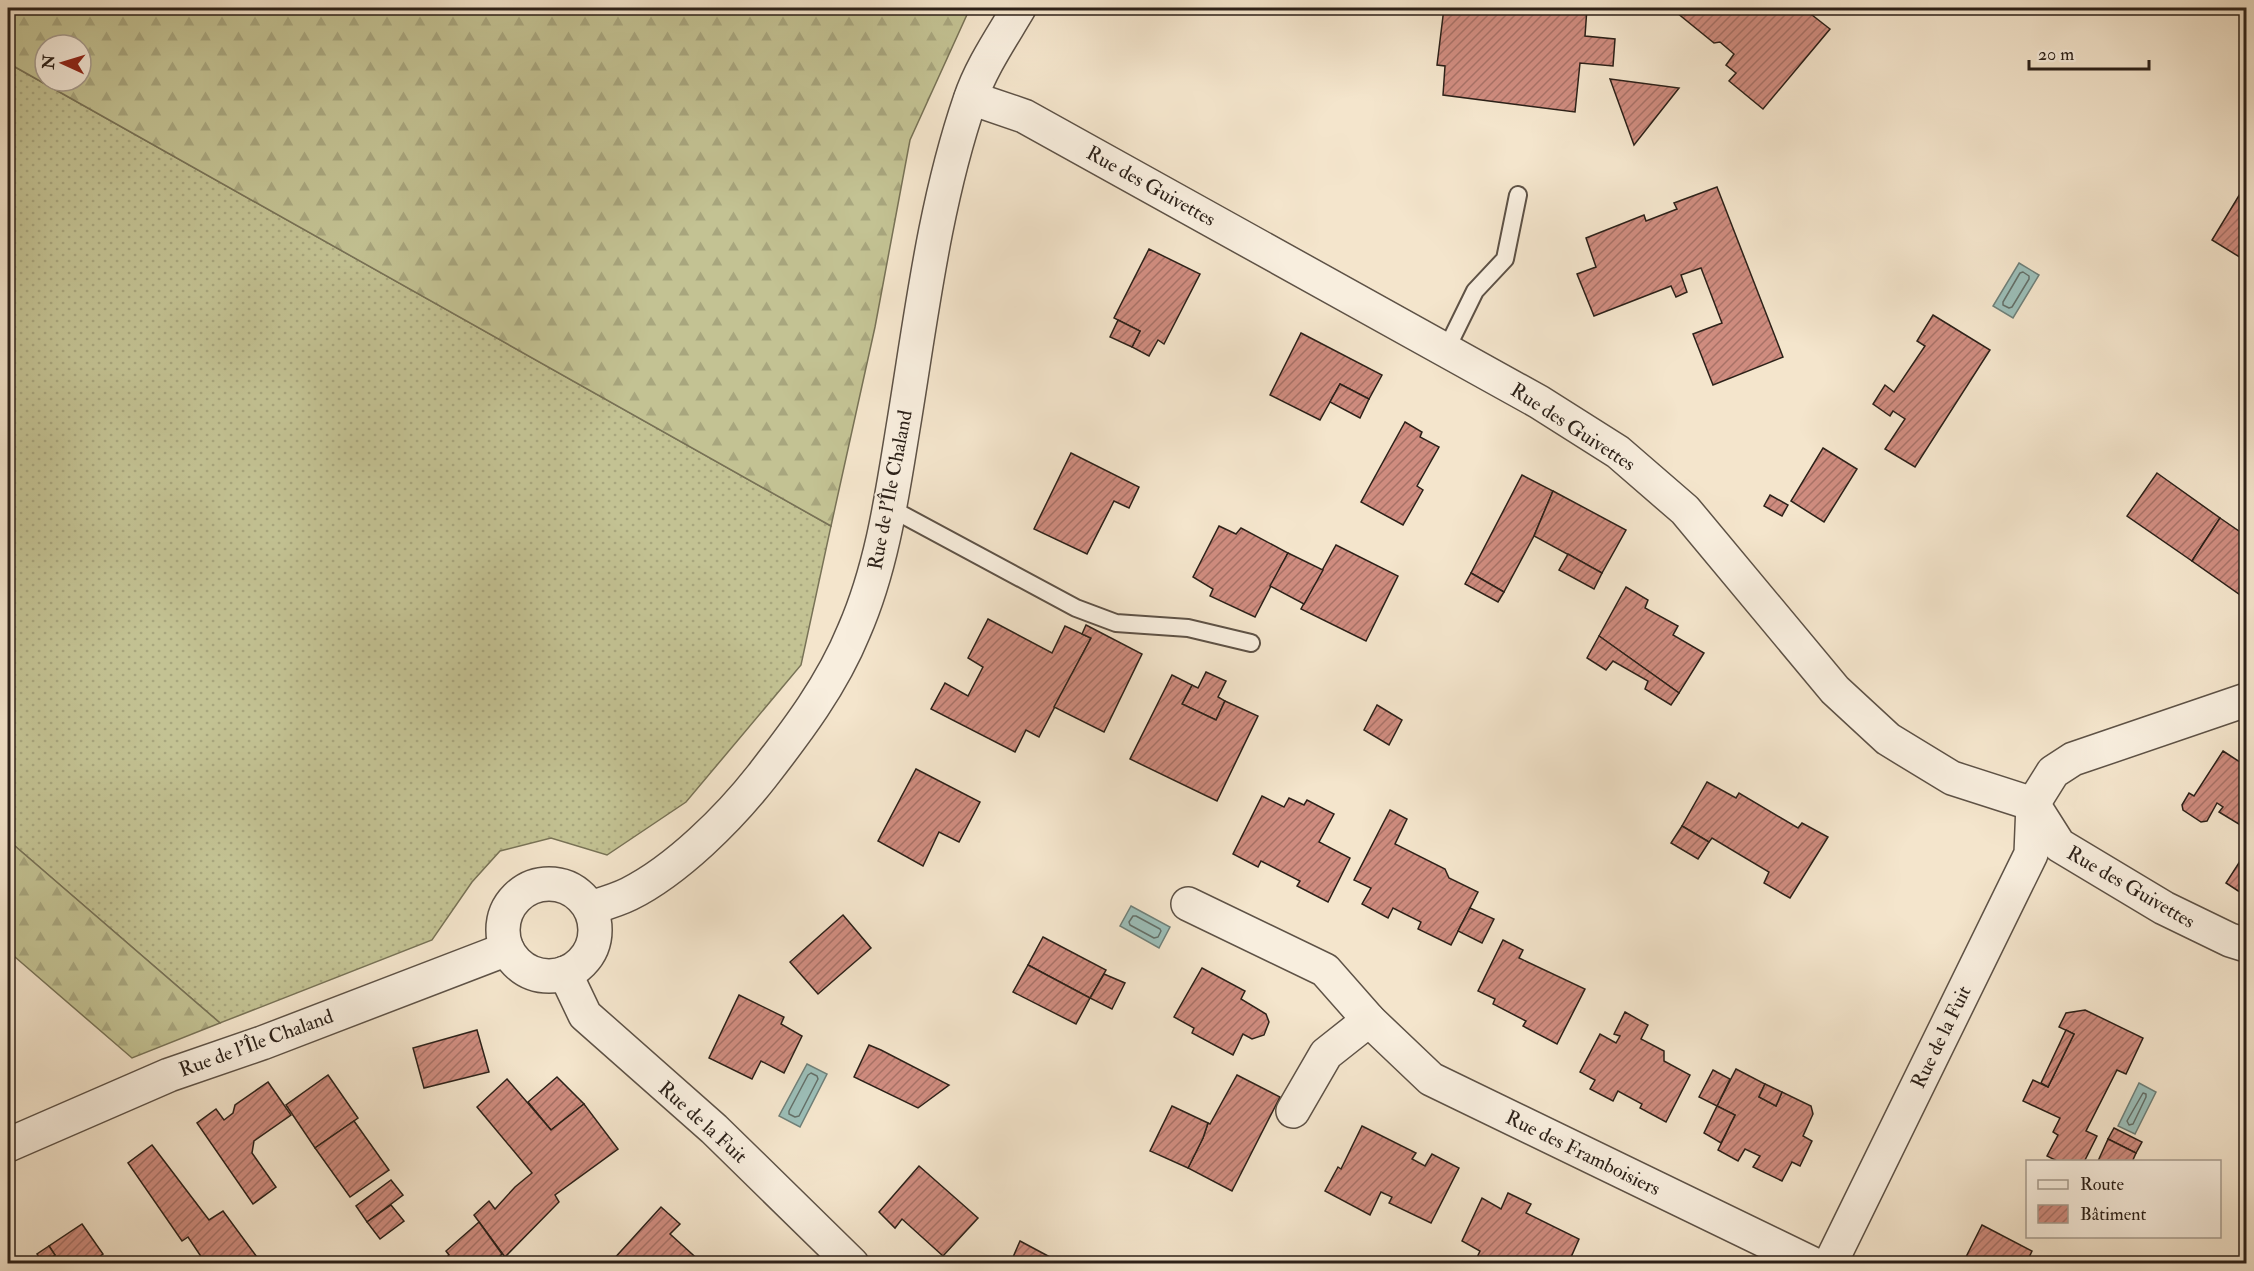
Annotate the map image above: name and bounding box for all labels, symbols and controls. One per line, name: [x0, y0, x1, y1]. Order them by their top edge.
north arrow: [33, 33, 93, 93]
scale bar: [2029, 33, 2149, 71]
text: 20 m: [2038, 43, 2074, 66]
text: N: [38, 54, 60, 71]
street label: Rue des Guivettes: [1082, 140, 1220, 232]
street label: Rue des Guivettes: [1506, 377, 1640, 477]
street label: Rue de l'Île Chaland: [861, 408, 918, 572]
street label: Rue des Guivettes: [2063, 840, 2200, 934]
street label: Rue de la Fuit: [1905, 981, 1977, 1092]
street label: Rue de l'Île Chaland: [175, 1003, 337, 1082]
street label: Rue de la Fuit: [653, 1076, 753, 1169]
street label: Rue des Framboisiers: [1502, 1105, 1665, 1201]
legend: [2026, 1160, 2221, 1238]
text: Route: [2080, 1173, 2124, 1196]
text: Bâtiment: [2080, 1203, 2146, 1226]

